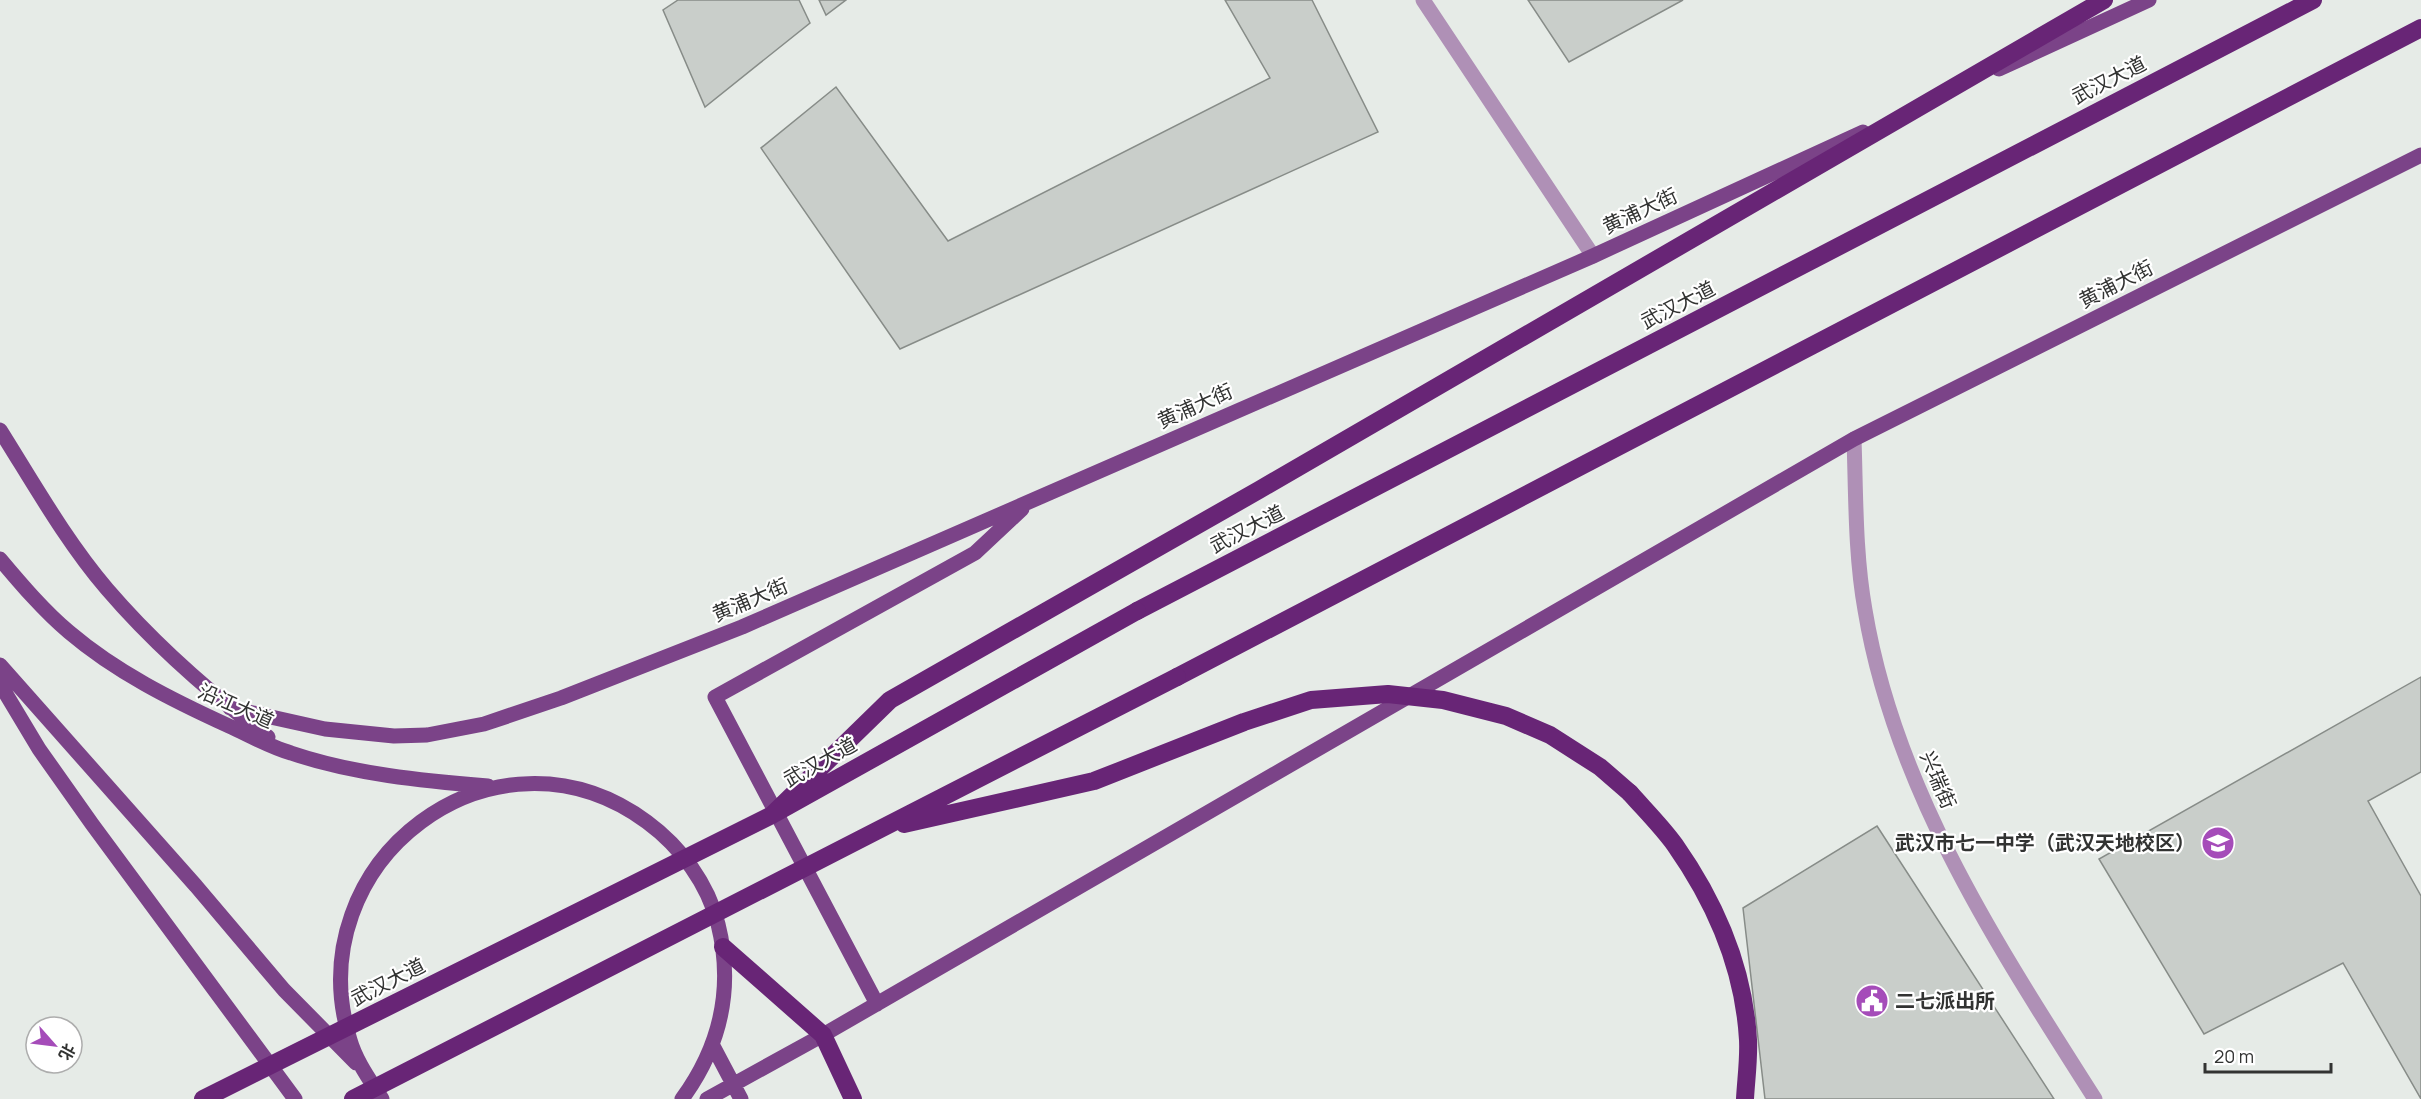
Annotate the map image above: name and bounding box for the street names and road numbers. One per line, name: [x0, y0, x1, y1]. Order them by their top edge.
street label: 武汉大道: [2067, 49, 2151, 110]
street label: 黄浦大街: [1598, 181, 1682, 240]
street label: 黄浦大街: [2074, 253, 2158, 314]
street label: 武汉大道: [1636, 274, 1720, 335]
street label: 黄浦大街: [1153, 377, 1237, 434]
street label: 武汉大道: [1205, 498, 1289, 559]
street label: 黄浦大街: [708, 571, 792, 628]
street label: 沿江大道: [194, 677, 278, 734]
street label: 武汉大道: [778, 730, 861, 793]
street label: 兴瑞街: [1914, 747, 1963, 813]
street label: 武汉大道: [346, 951, 430, 1012]

